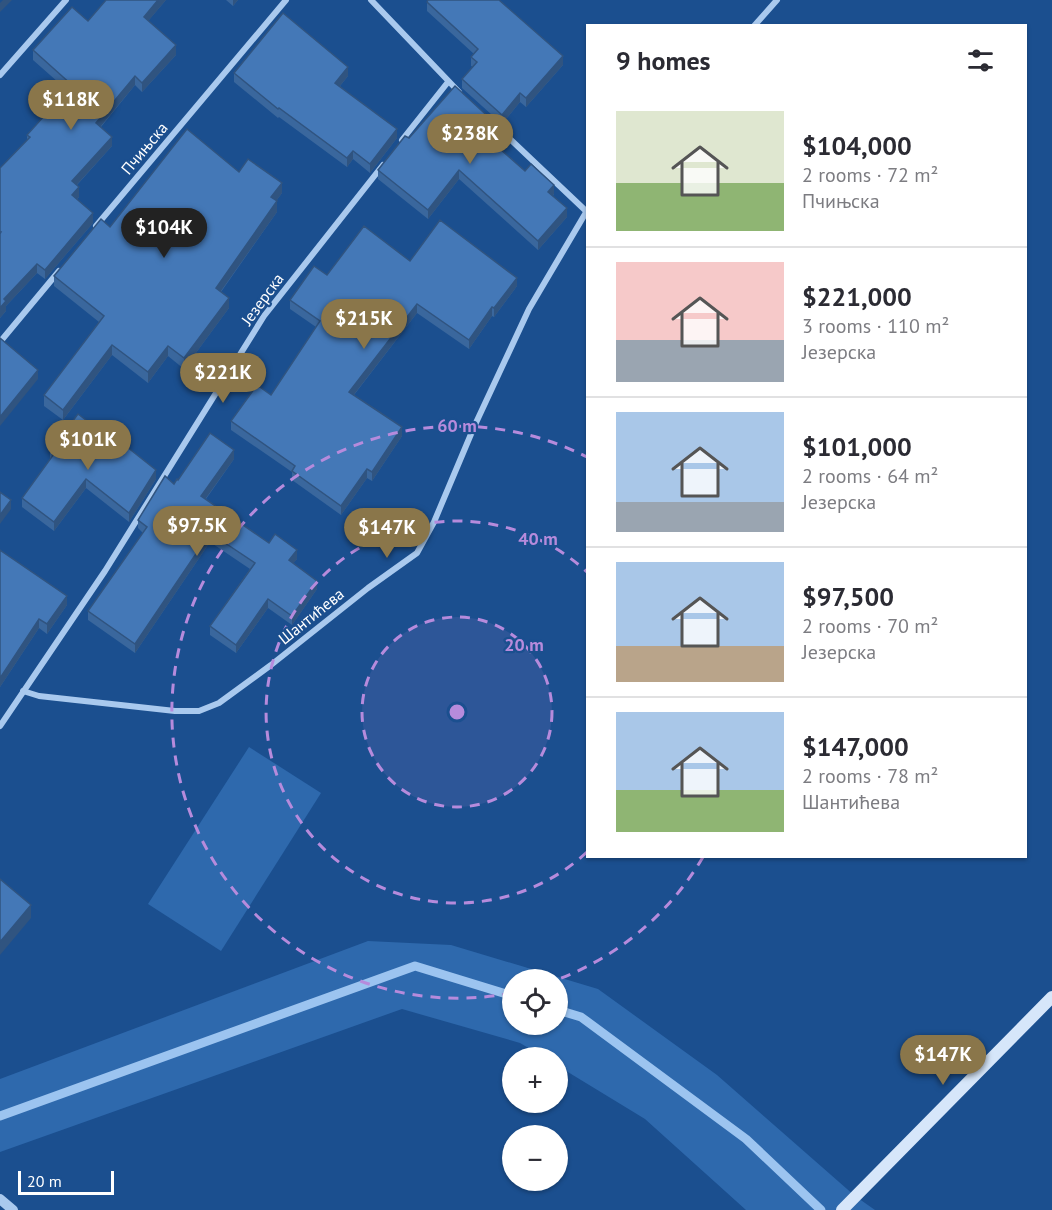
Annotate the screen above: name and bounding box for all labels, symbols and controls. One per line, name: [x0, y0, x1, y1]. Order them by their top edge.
text: 9 homes: [616, 44, 711, 77]
icon: filters: [964, 44, 997, 77]
pin: $118K: [29, 80, 113, 131]
text: $118K: [42, 86, 100, 112]
pin: $238K: [428, 114, 512, 165]
street label: Пчињска: [116, 118, 172, 178]
text: $238K: [441, 120, 499, 146]
text: $104,000: [802, 129, 912, 162]
icon: home: [664, 135, 736, 207]
text: 2 rooms · 72 m²: [802, 162, 938, 188]
text: Пчињска: [802, 188, 880, 214]
pin: $104K: [122, 208, 206, 259]
text: $104K: [135, 214, 193, 240]
street label: Језерска: [236, 269, 288, 330]
text: $221,000: [802, 280, 912, 313]
icon: home: [664, 286, 736, 358]
pin: $215K: [322, 299, 406, 350]
text: $215K: [335, 305, 393, 331]
text: 3 rooms · 110 m²: [802, 313, 949, 339]
text: Језерска: [802, 339, 876, 365]
pin: $221K: [181, 353, 265, 404]
text: $221K: [194, 359, 252, 385]
text: 60 m: [437, 414, 477, 437]
pin: $101K: [46, 420, 130, 471]
text: $101K: [59, 426, 117, 452]
text: $101,000: [802, 430, 912, 463]
icon: home: [664, 436, 736, 508]
text: 2 rooms · 64 m²: [802, 463, 938, 489]
text: Језерска: [802, 489, 876, 515]
pin: $97.5K: [148, 506, 246, 557]
pin: $147K: [345, 508, 429, 559]
text: $97.5K: [167, 512, 227, 538]
text: $147K: [358, 514, 416, 540]
text: 40 m: [518, 527, 558, 550]
text: $97,500: [802, 580, 894, 613]
street label: Шантићева: [274, 584, 348, 648]
icon: home: [664, 586, 736, 658]
text: 2 rooms · 70 m²: [802, 613, 938, 639]
text: 20 m: [504, 633, 544, 656]
text: Језерска: [802, 639, 876, 665]
centre of rings: [447, 702, 467, 722]
text: $147,000: [802, 730, 909, 763]
icon: home: [664, 736, 736, 808]
text: 2 rooms · 78 m²: [802, 763, 938, 789]
text: Шантићева: [802, 789, 900, 815]
map controls: [502, 969, 568, 1191]
button: locate: [502, 969, 568, 1035]
pin: $147K: [901, 1035, 985, 1086]
text: $147K: [914, 1041, 972, 1067]
button: +: [502, 1047, 568, 1113]
button: −: [502, 1125, 568, 1191]
scale bar: [18, 1168, 114, 1196]
text: 20 m: [27, 1171, 62, 1191]

